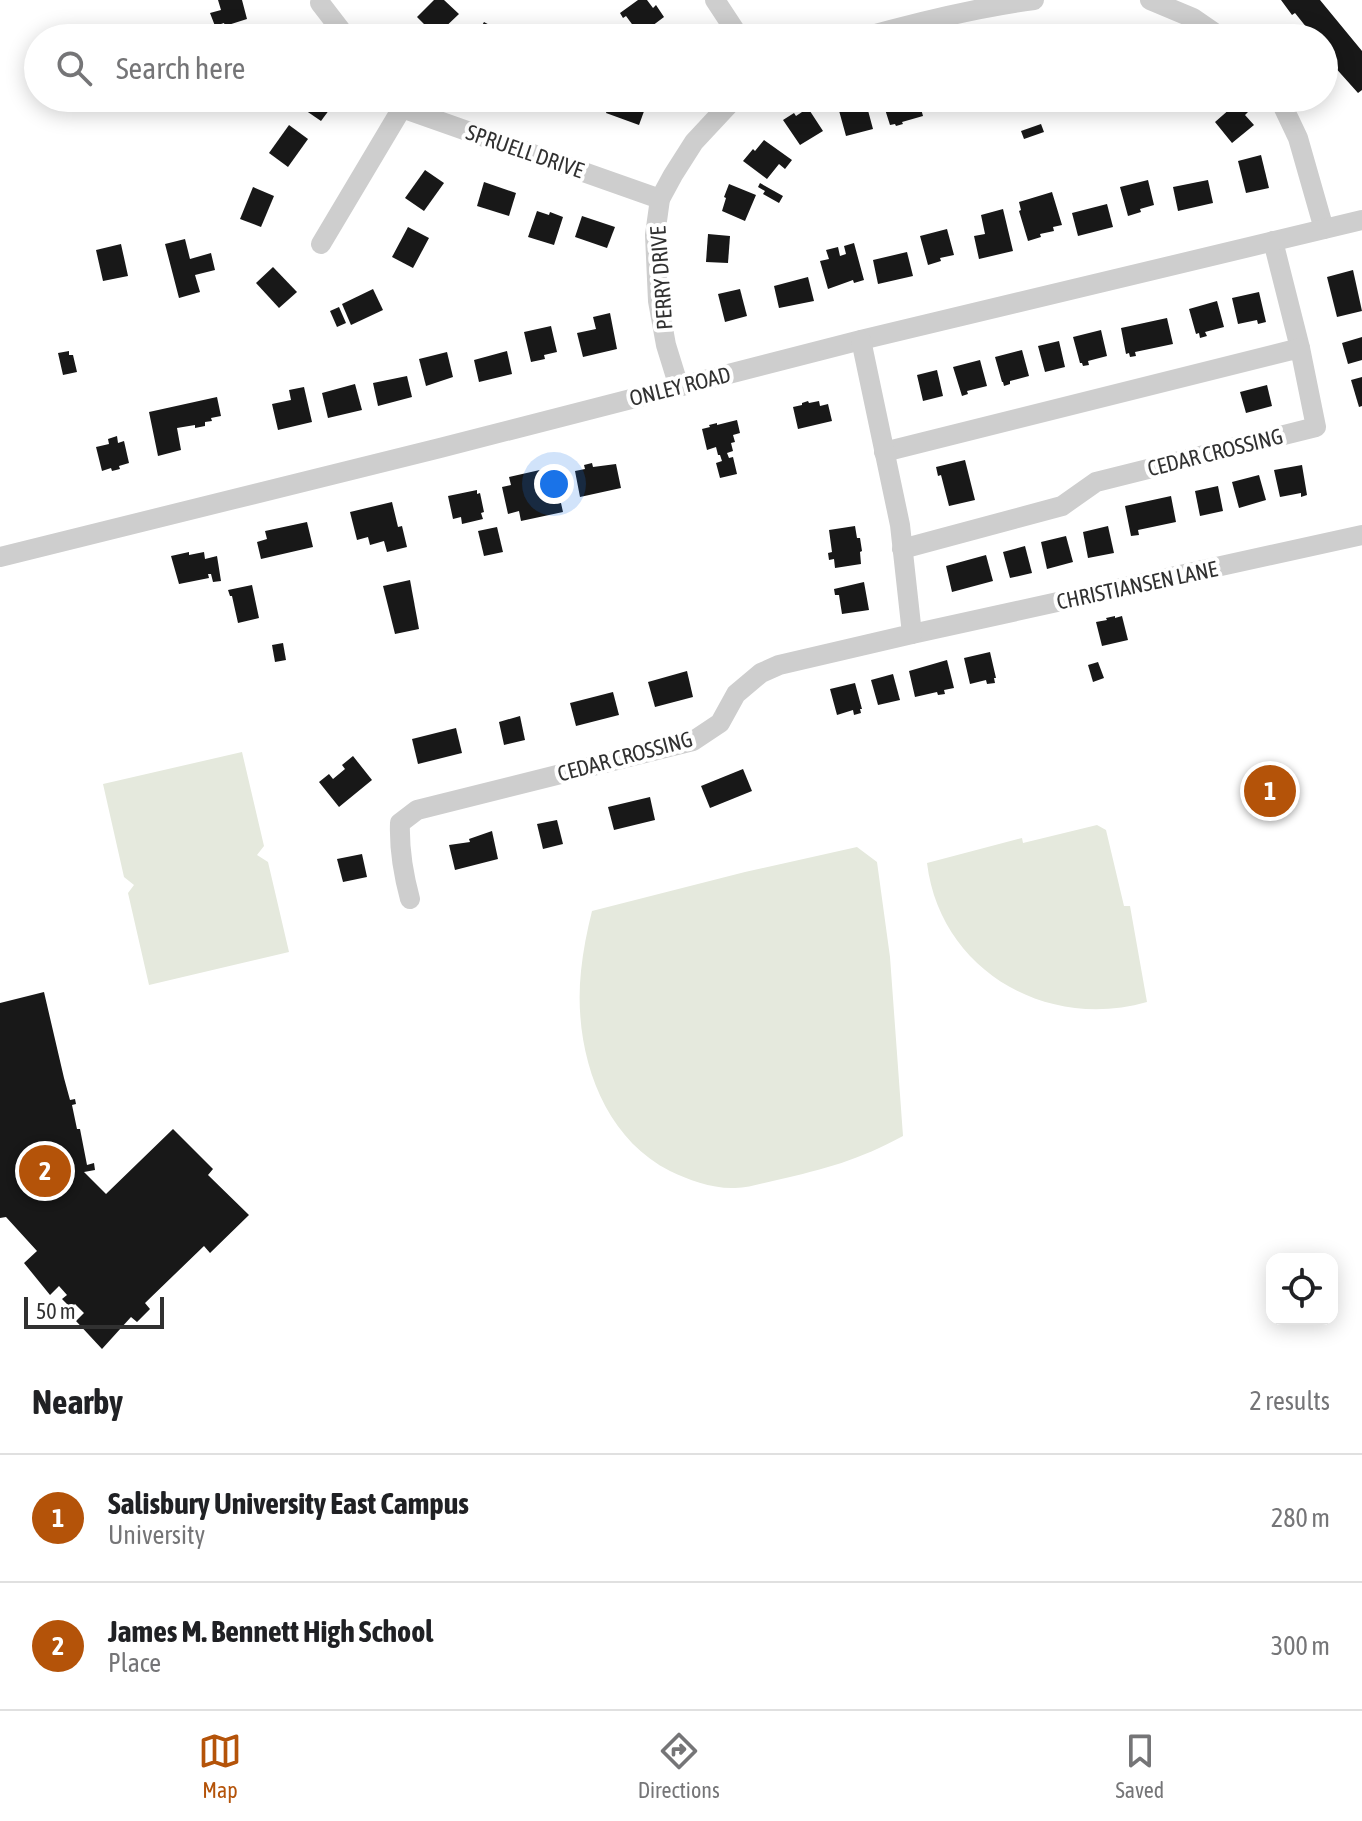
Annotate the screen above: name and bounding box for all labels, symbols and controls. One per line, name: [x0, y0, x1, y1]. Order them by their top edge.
search box: [24, 24, 1338, 112]
icon: search: [52, 46, 96, 90]
text: Search here: [116, 51, 245, 85]
street label: SPRUELL DRIVE: [463, 119, 588, 183]
street label: PERRY DRIVE: [644, 225, 678, 331]
street label: ONLEY ROAD: [627, 361, 733, 411]
street label: CEDAR CROSSING: [1145, 423, 1285, 481]
your location: [534, 464, 574, 504]
street label: CHRISTIANSEN LANE: [1054, 555, 1220, 615]
street label: CEDAR CROSSING: [555, 725, 695, 787]
pin: 1: [1244, 761, 1296, 821]
pin: 2: [19, 1141, 71, 1201]
map controls: [1266, 1253, 1338, 1325]
button: locate: [1266, 1253, 1338, 1325]
scale bar: [24, 1293, 164, 1329]
text: 50 m: [36, 1298, 76, 1324]
text: Nearby: [32, 1382, 123, 1421]
text: 2 results: [1249, 1386, 1330, 1416]
text: Salisbury University East Campus: [108, 1486, 469, 1520]
text: 1: [52, 1503, 64, 1533]
text: 280 m: [1271, 1503, 1330, 1533]
text: University: [108, 1520, 205, 1550]
text: James M. Bennett High School: [108, 1614, 433, 1648]
text: 2: [52, 1631, 64, 1661]
text: 300 m: [1271, 1631, 1330, 1661]
text: Place: [108, 1648, 161, 1678]
tab: Map: [198, 1729, 242, 1803]
tab: Directions: [638, 1729, 720, 1803]
tab: Saved: [1115, 1729, 1164, 1803]

